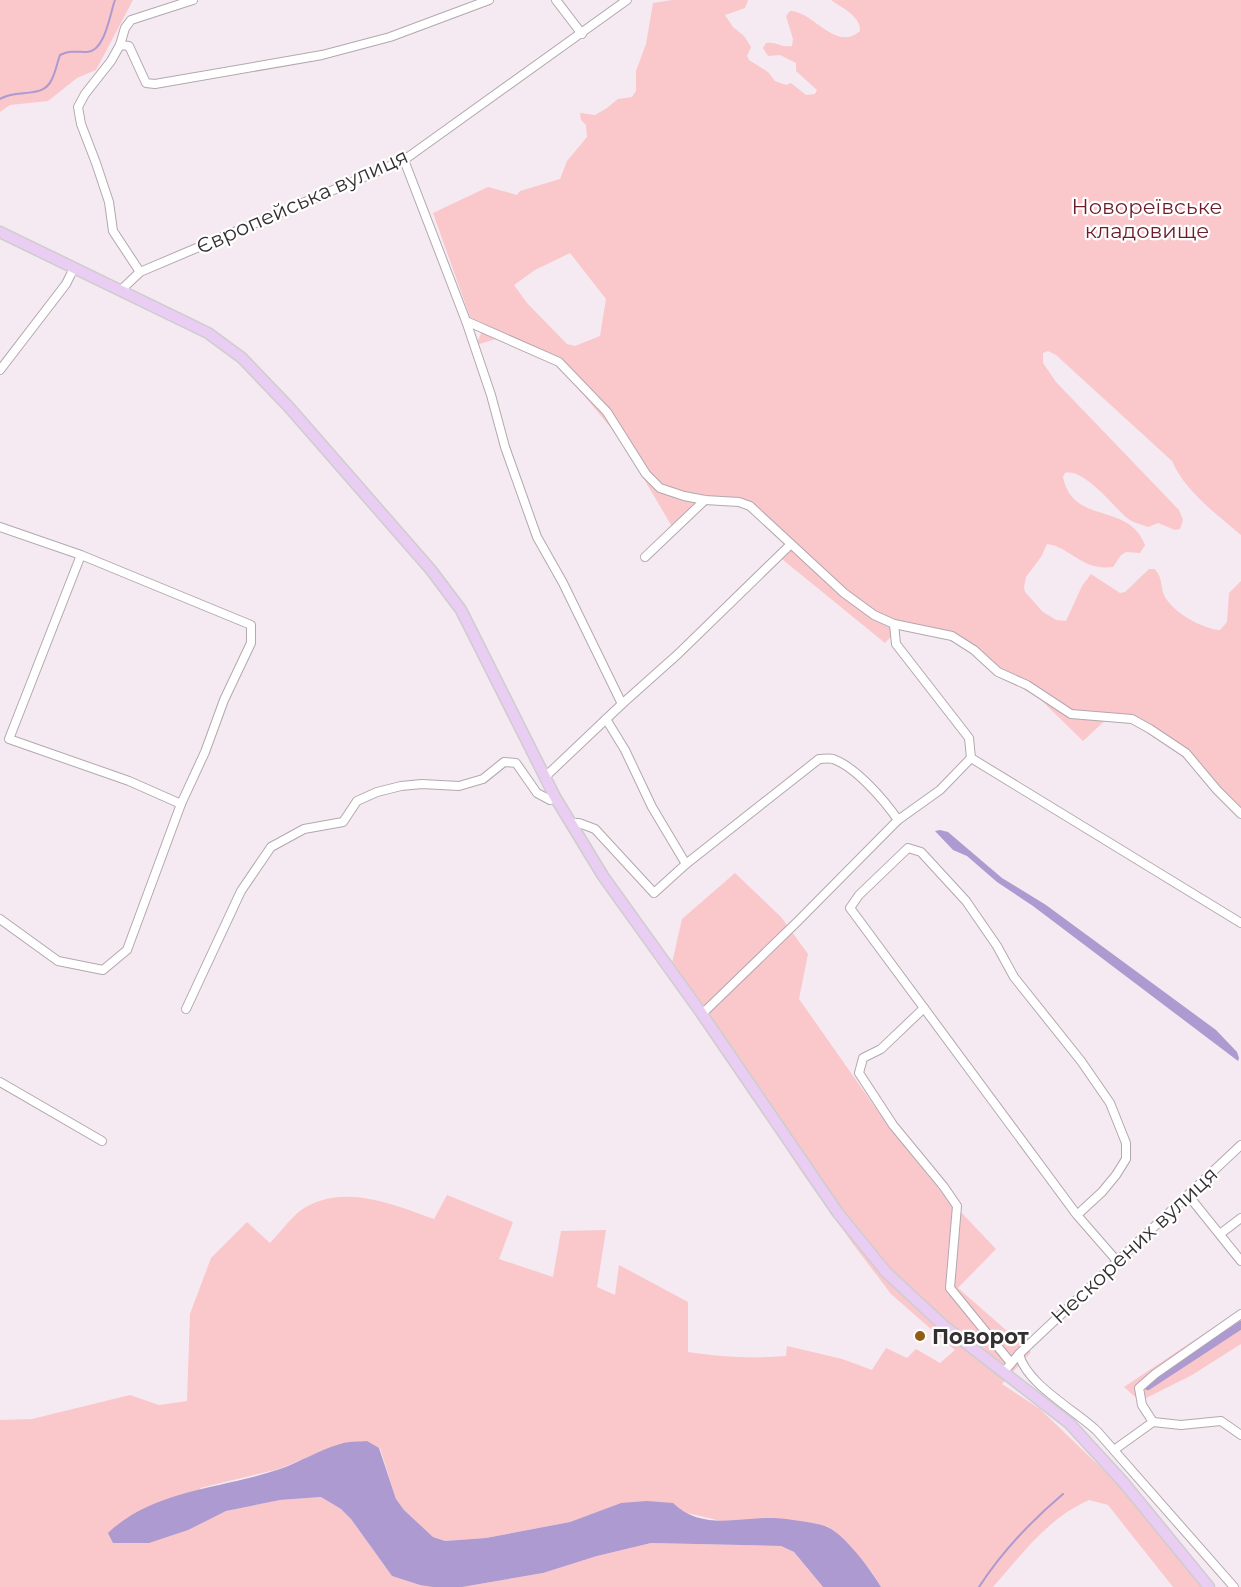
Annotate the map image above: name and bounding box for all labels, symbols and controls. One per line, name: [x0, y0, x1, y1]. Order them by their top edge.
street label: Європейська вулиця: [192, 143, 412, 259]
park label: Новореївське кладовище: [1072, 194, 1223, 243]
street label: Нескорених вулиця: [1046, 1161, 1222, 1329]
place label: Поворот: [932, 1324, 1029, 1349]
marker: Поворот: [913, 1329, 927, 1343]

